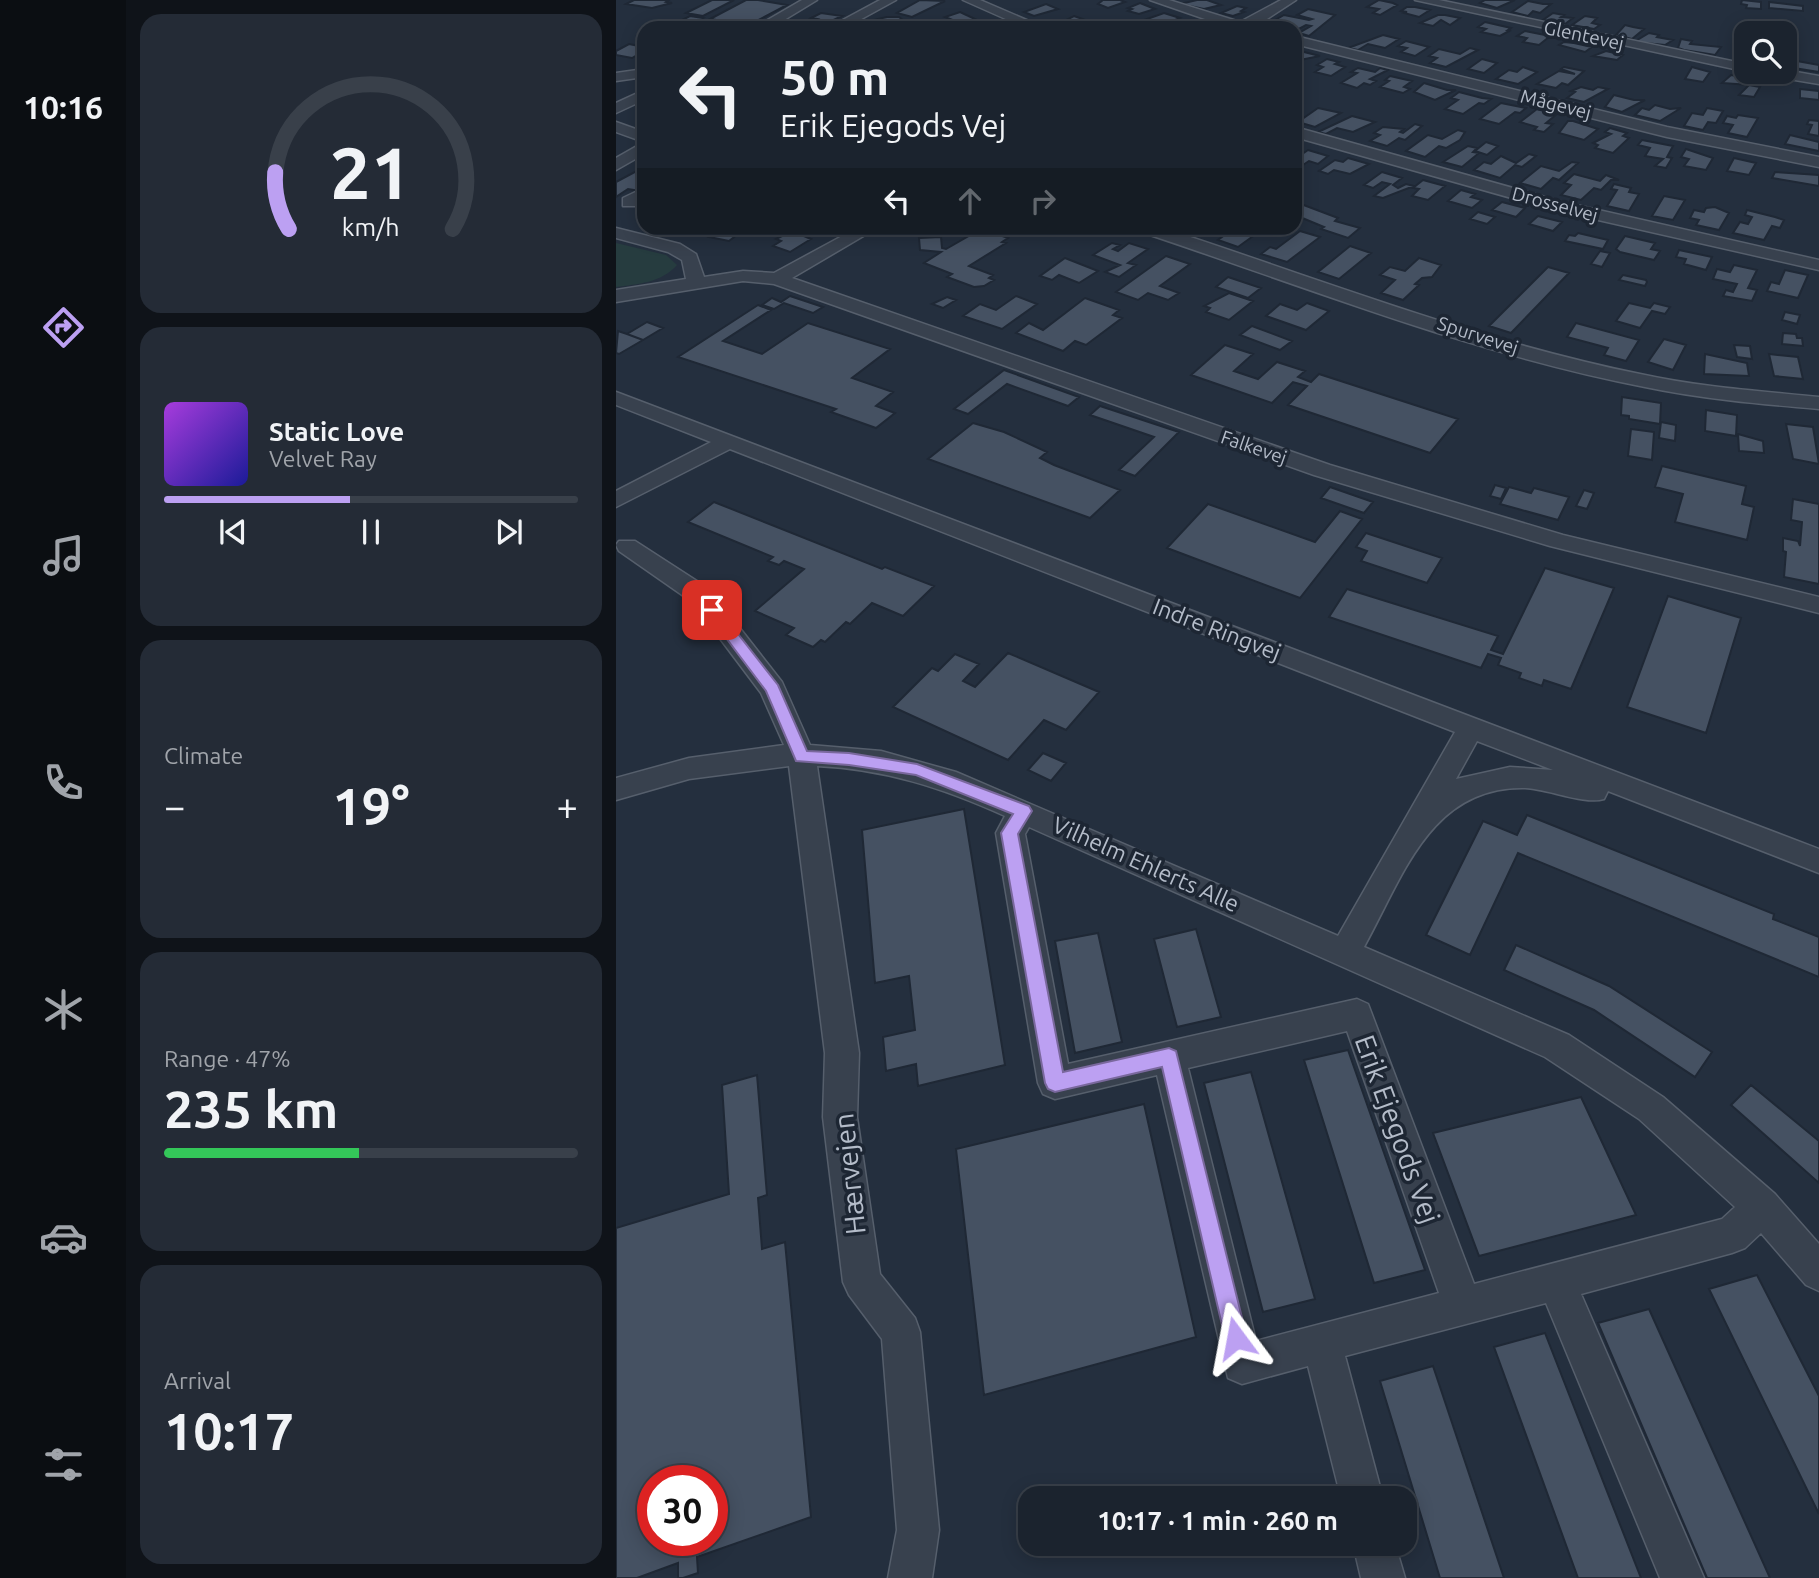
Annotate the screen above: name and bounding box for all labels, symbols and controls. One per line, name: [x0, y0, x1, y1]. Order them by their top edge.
street label: Glentevej: [1542, 16, 1626, 54]
map controls: [1734, 21, 1797, 84]
button: search: [1734, 21, 1797, 84]
icon: left: [665, 49, 756, 140]
text: 50 m: [780, 49, 889, 104]
street label: Mågevej: [1518, 85, 1594, 123]
text: 10:16: [23, 89, 103, 125]
text: Erik Ejegods Vej: [780, 107, 1006, 143]
text: 21: [330, 132, 412, 214]
icon: left: [878, 182, 916, 220]
icon: ahead: [951, 182, 989, 220]
icon: right: [1024, 182, 1062, 220]
street label: Drosselvej: [1510, 182, 1600, 226]
text: km/h: [342, 213, 400, 241]
icon: directions: [39, 303, 88, 352]
street label: Spurvevej: [1435, 312, 1521, 358]
text: Static Love: [269, 417, 404, 446]
street label: Falkevej: [1218, 426, 1290, 468]
text: Velvet Ray: [269, 446, 377, 471]
icon: previous: [214, 513, 252, 551]
icon: pause: [352, 513, 390, 551]
icon: next: [490, 513, 528, 551]
icon: music: [39, 531, 88, 580]
pin: [682, 580, 742, 640]
icon: arrive: [693, 591, 731, 629]
street label: Indre Ringvej: [1150, 593, 1284, 665]
text: Climate: [164, 743, 243, 768]
icon: phone: [39, 758, 88, 807]
text: 19°: [332, 777, 410, 835]
text: −: [164, 785, 185, 827]
text: +: [557, 785, 578, 827]
street label: Vilhelm Ehlerts Alle: [1049, 812, 1243, 916]
icon: climate: [39, 985, 88, 1034]
street label: Erik Ejegods Vej: [1350, 1031, 1446, 1227]
text: Range · 47%: [164, 1046, 291, 1071]
text: 235 km: [164, 1080, 338, 1138]
street label: Hærvejen: [827, 1112, 871, 1236]
icon: car: [39, 1213, 88, 1262]
position arrow: [1199, 1301, 1273, 1375]
text: Arrival: [164, 1368, 231, 1393]
text: 10:17: [164, 1402, 294, 1460]
icon: filters: [39, 1440, 88, 1489]
speed limit sign: 30: [637, 1465, 728, 1556]
text: 10:17 · 1 min · 260 m: [1097, 1506, 1338, 1535]

